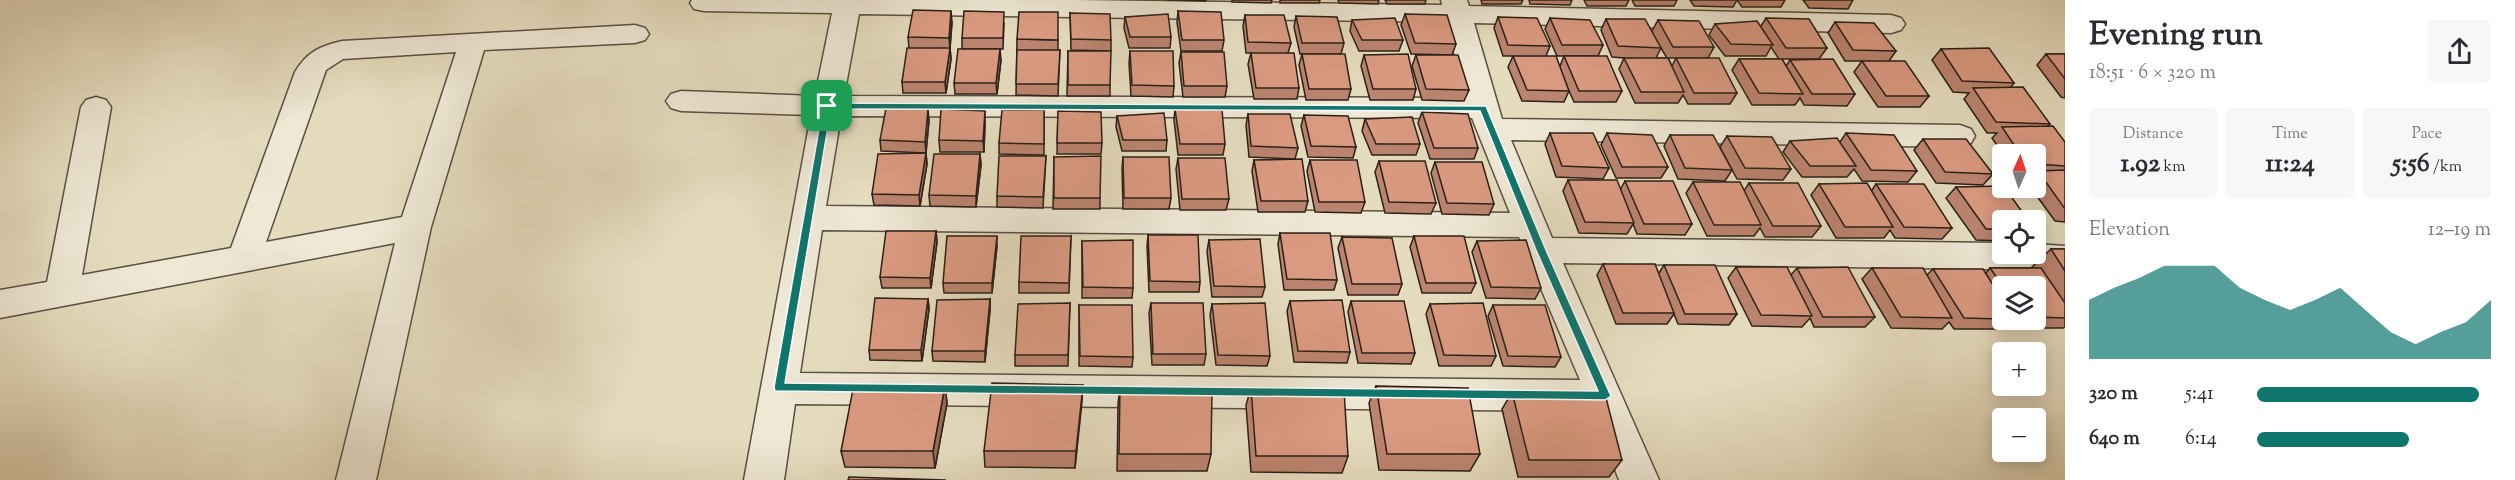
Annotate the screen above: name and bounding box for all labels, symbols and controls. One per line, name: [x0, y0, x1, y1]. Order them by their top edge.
text: Evening run: [2089, 12, 2263, 60]
button: share: [2428, 20, 2491, 83]
text: 18:51 · 6 × 320 m: [2089, 59, 2216, 88]
pin: [801, 80, 852, 131]
icon: arrive: [810, 89, 843, 122]
text: Distance: [2123, 123, 2183, 146]
text: Time: [2272, 123, 2308, 146]
text: Pace: [2412, 123, 2442, 146]
north arrow: [1992, 144, 2046, 198]
map controls: [1992, 144, 2046, 462]
text: 1.92: [2120, 146, 2160, 183]
text: 11:24: [2265, 146, 2315, 183]
text: 5:56: [2392, 146, 2430, 183]
text: km: [2160, 156, 2186, 179]
text: /km: [2430, 156, 2462, 179]
button: locate: [1992, 210, 2046, 264]
text: Elevation: [2089, 216, 2170, 245]
text: 12–19 m: [2428, 216, 2491, 245]
button: layers: [1992, 276, 2046, 330]
button: +: [1992, 342, 2046, 396]
text: 320 m: [2089, 380, 2138, 409]
text: 5:41: [2185, 380, 2214, 409]
button: −: [1992, 408, 2046, 462]
text: 640 m: [2089, 425, 2140, 454]
text: 6:14: [2185, 425, 2217, 454]

